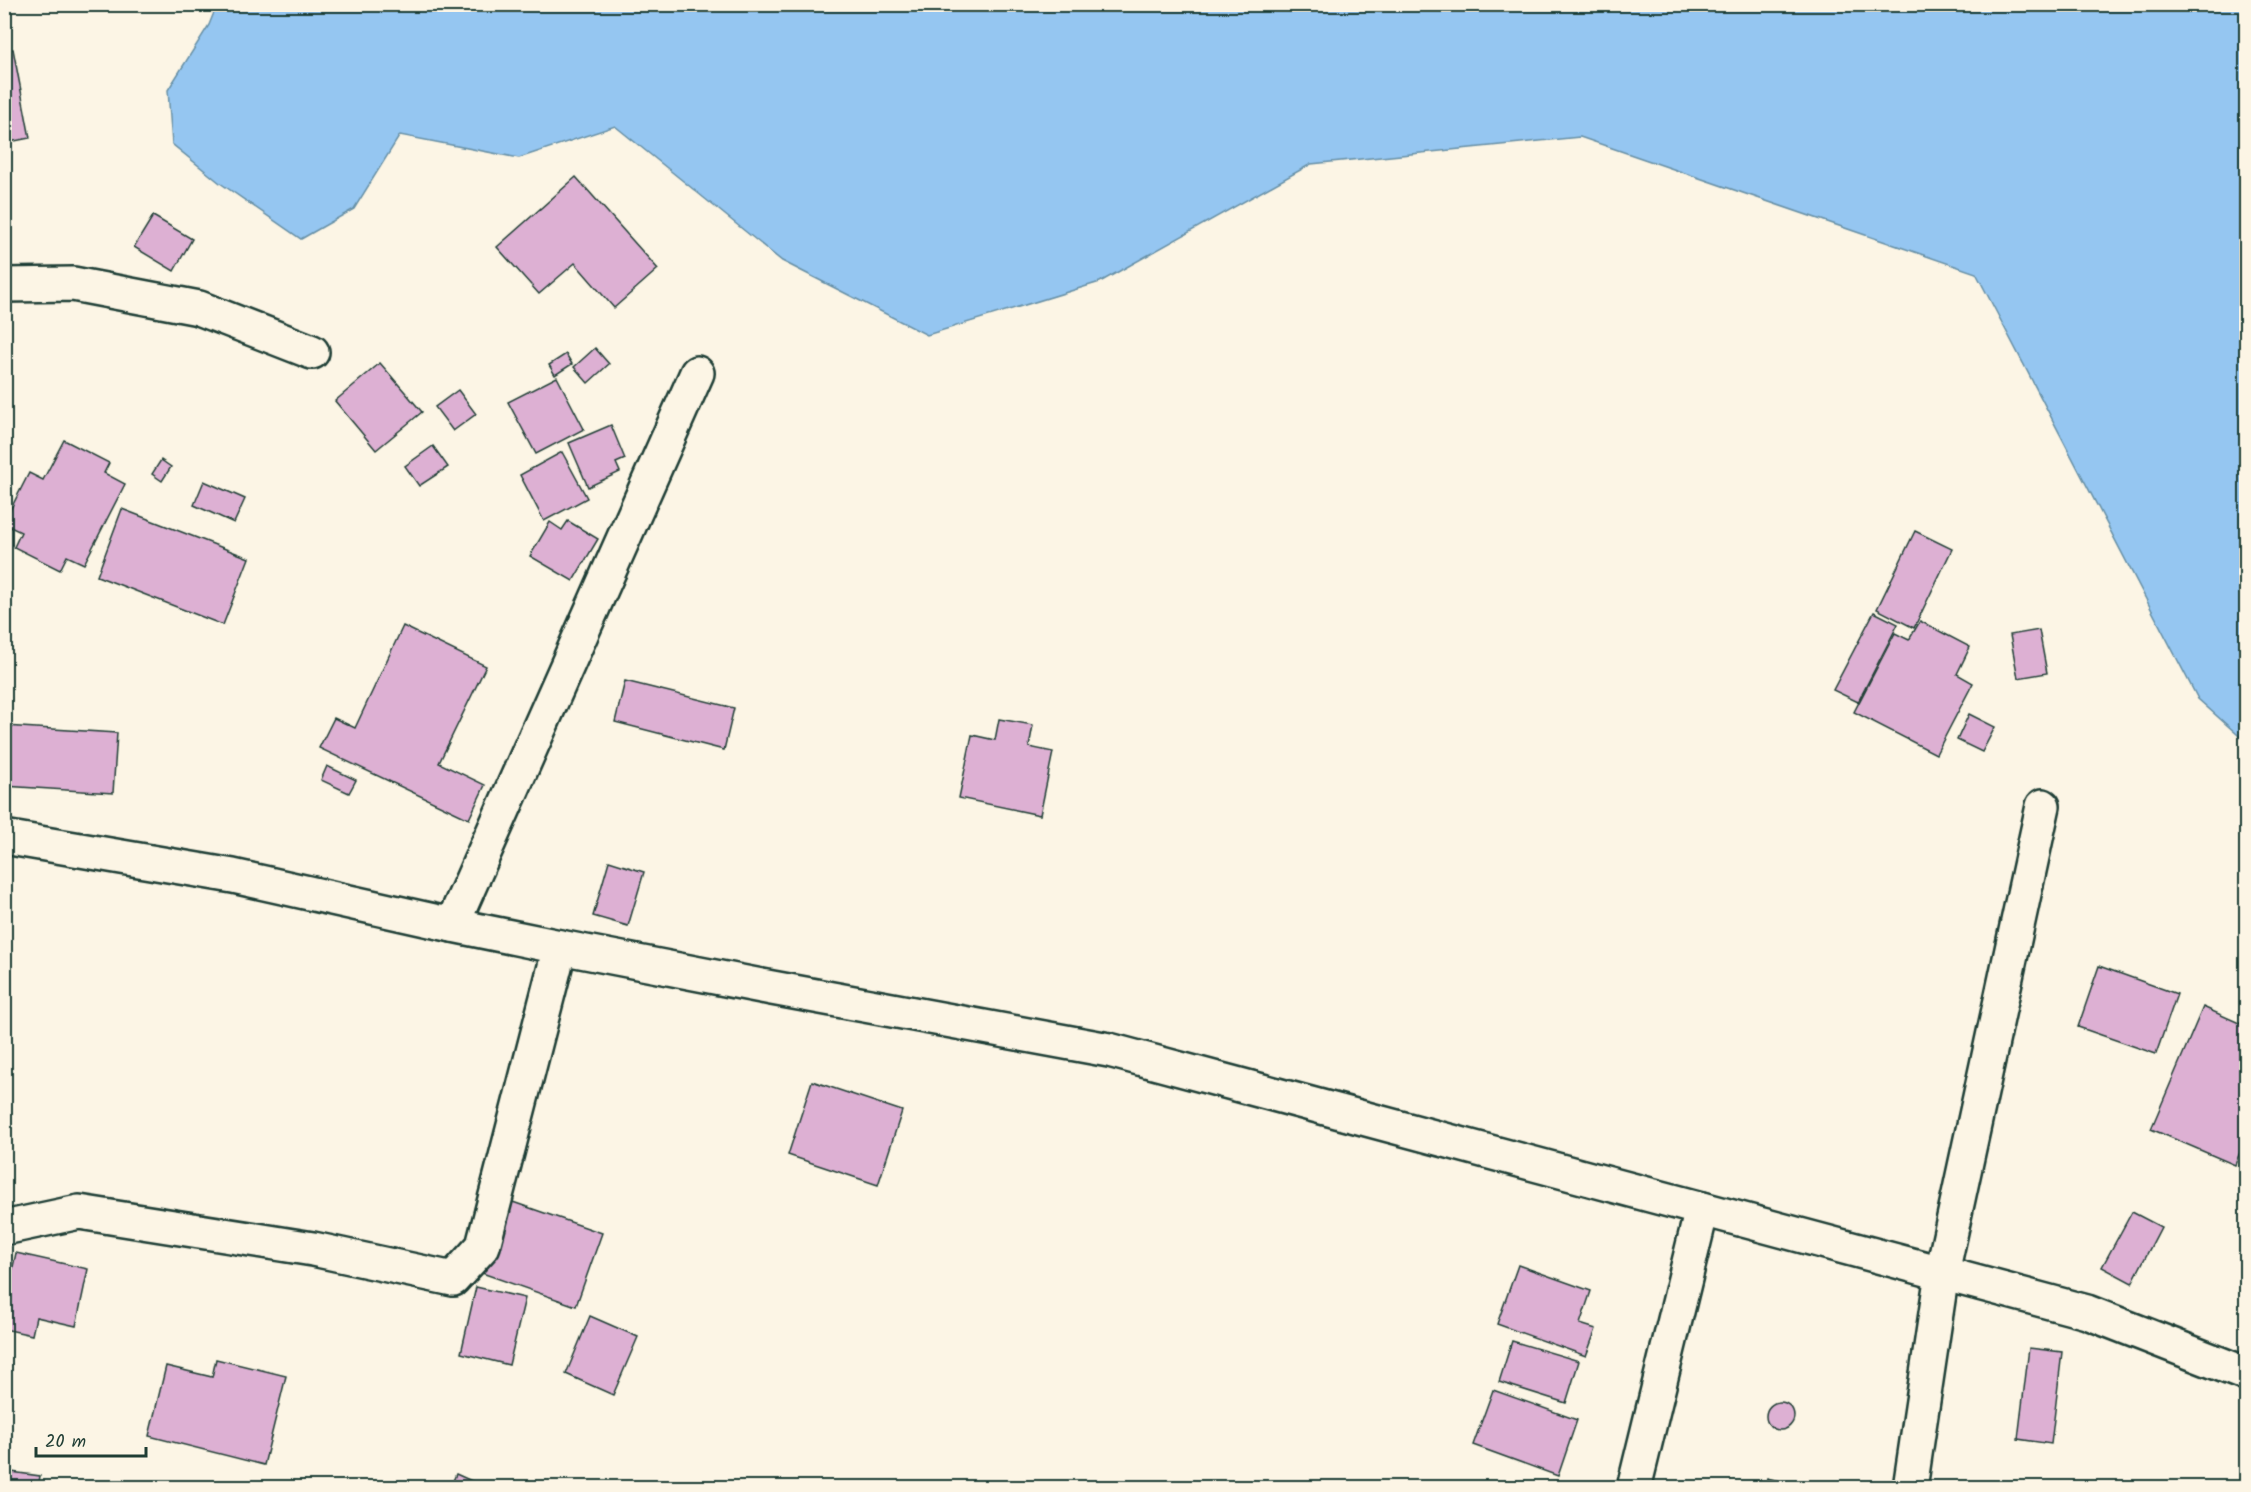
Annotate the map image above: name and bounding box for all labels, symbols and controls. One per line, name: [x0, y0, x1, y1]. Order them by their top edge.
scale bar: [36, 1420, 146, 1458]
text: 20 m: [45, 1428, 86, 1457]

